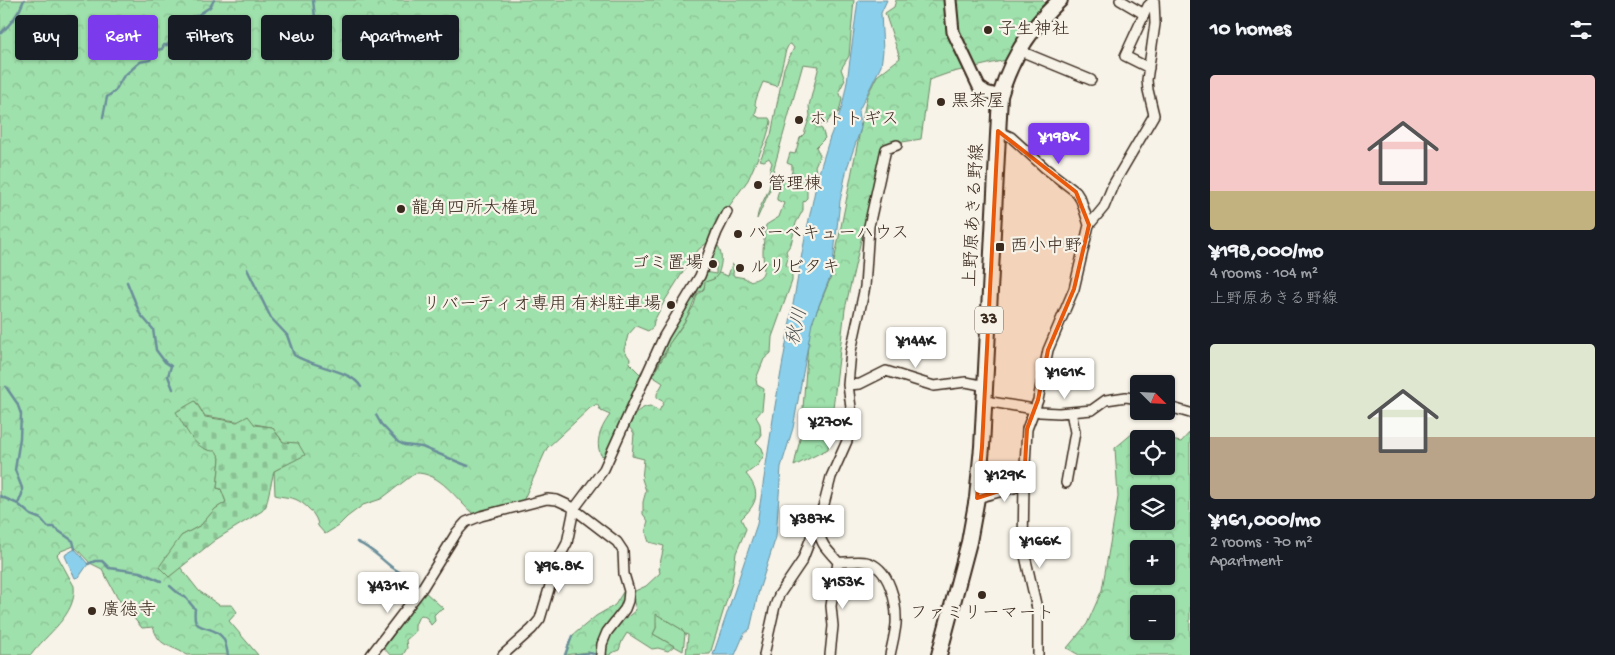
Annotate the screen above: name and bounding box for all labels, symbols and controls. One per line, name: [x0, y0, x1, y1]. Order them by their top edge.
chip: Buy: [15, 15, 78, 60]
chip: Rent: [88, 15, 158, 60]
chip: Filters: [168, 15, 251, 60]
chip: New: [261, 15, 332, 60]
chip: Apartment: [342, 15, 459, 60]
icon: filters: [1567, 16, 1595, 44]
text: 10 homes: [1210, 18, 1291, 43]
place label: 子生神社: [998, 19, 1070, 41]
marker: 子生神社: [982, 24, 994, 36]
place label: 黒茶屋: [951, 91, 1005, 113]
marker: 黒茶屋: [935, 96, 947, 108]
icon: home: [1358, 108, 1448, 198]
place label: ホトトギス: [809, 110, 899, 131]
marker: ホトトギス: [793, 114, 805, 126]
pin: ¥198K: [1024, 122, 1094, 165]
text: ¥198K: [1039, 129, 1079, 148]
street label: 上野原あきる野線: [960, 143, 989, 287]
place label: 管理棟: [768, 174, 822, 196]
marker: 管理棟: [752, 179, 764, 191]
place label: 龍角四所大権現: [411, 198, 537, 220]
marker: 龍角四所大権現: [395, 203, 407, 215]
place label: バーベキューハウス: [748, 224, 909, 245]
marker: バーベキューハウス: [732, 228, 744, 240]
place label: 西小中野: [1010, 236, 1082, 258]
text: ¥198,000/mo: [1210, 240, 1323, 265]
marker: 西小中野: [994, 241, 1006, 253]
place label: ゴミ置場: [631, 254, 703, 275]
marker: ゴミ置場: [707, 258, 719, 270]
place label: ルリビタキ: [750, 258, 840, 279]
marker: ルリビタキ: [734, 262, 746, 274]
text: 4 rooms · 104 m²: [1210, 265, 1318, 284]
text: 上野原あきる野線: [1210, 291, 1338, 310]
place label: リバーティオ専用 有料駐車場: [423, 294, 661, 316]
marker: リバーティオ専用 有料駐車場: [665, 299, 677, 311]
water label: 秋川: [782, 306, 813, 348]
road number: 33: [975, 306, 1003, 334]
pin: ¥144K: [881, 326, 951, 369]
text: ¥144K: [897, 333, 935, 352]
pin: ¥161K: [1030, 358, 1100, 400]
text: ¥161K: [1046, 364, 1084, 383]
north arrow: [1130, 375, 1175, 420]
map controls: [1130, 375, 1175, 640]
icon: home: [1358, 376, 1448, 466]
pin: ¥270K: [795, 408, 865, 450]
text: ¥270K: [809, 414, 851, 433]
button: locate: [1130, 430, 1175, 475]
pin: ¥129K: [970, 460, 1040, 503]
text: ¥129K: [986, 467, 1024, 486]
button: layers: [1130, 485, 1175, 530]
pin: ¥387K: [777, 504, 847, 547]
text: ¥161,000/mo: [1210, 509, 1321, 534]
text: ¥387K: [791, 511, 833, 530]
pin: ¥166K: [1005, 526, 1075, 569]
text: ¥166K: [1021, 533, 1059, 552]
text: 2 rooms · 70 m²: [1210, 534, 1313, 553]
button: +: [1130, 540, 1175, 585]
pin: ¥96.8K: [518, 552, 600, 594]
text: Apartment: [1210, 553, 1282, 572]
text: ¥96.8K: [536, 558, 582, 577]
pin: ¥153K: [808, 568, 878, 610]
pin: ¥431K: [353, 572, 423, 614]
text: ¥153K: [823, 574, 863, 593]
text: ¥431K: [369, 578, 407, 597]
marker: ファミリーマート: [976, 589, 988, 601]
button: −: [1130, 595, 1175, 640]
place label: 廣徳寺: [102, 600, 156, 622]
place label: ファミリーマート: [910, 604, 1054, 625]
marker: 廣徳寺: [86, 605, 98, 617]

